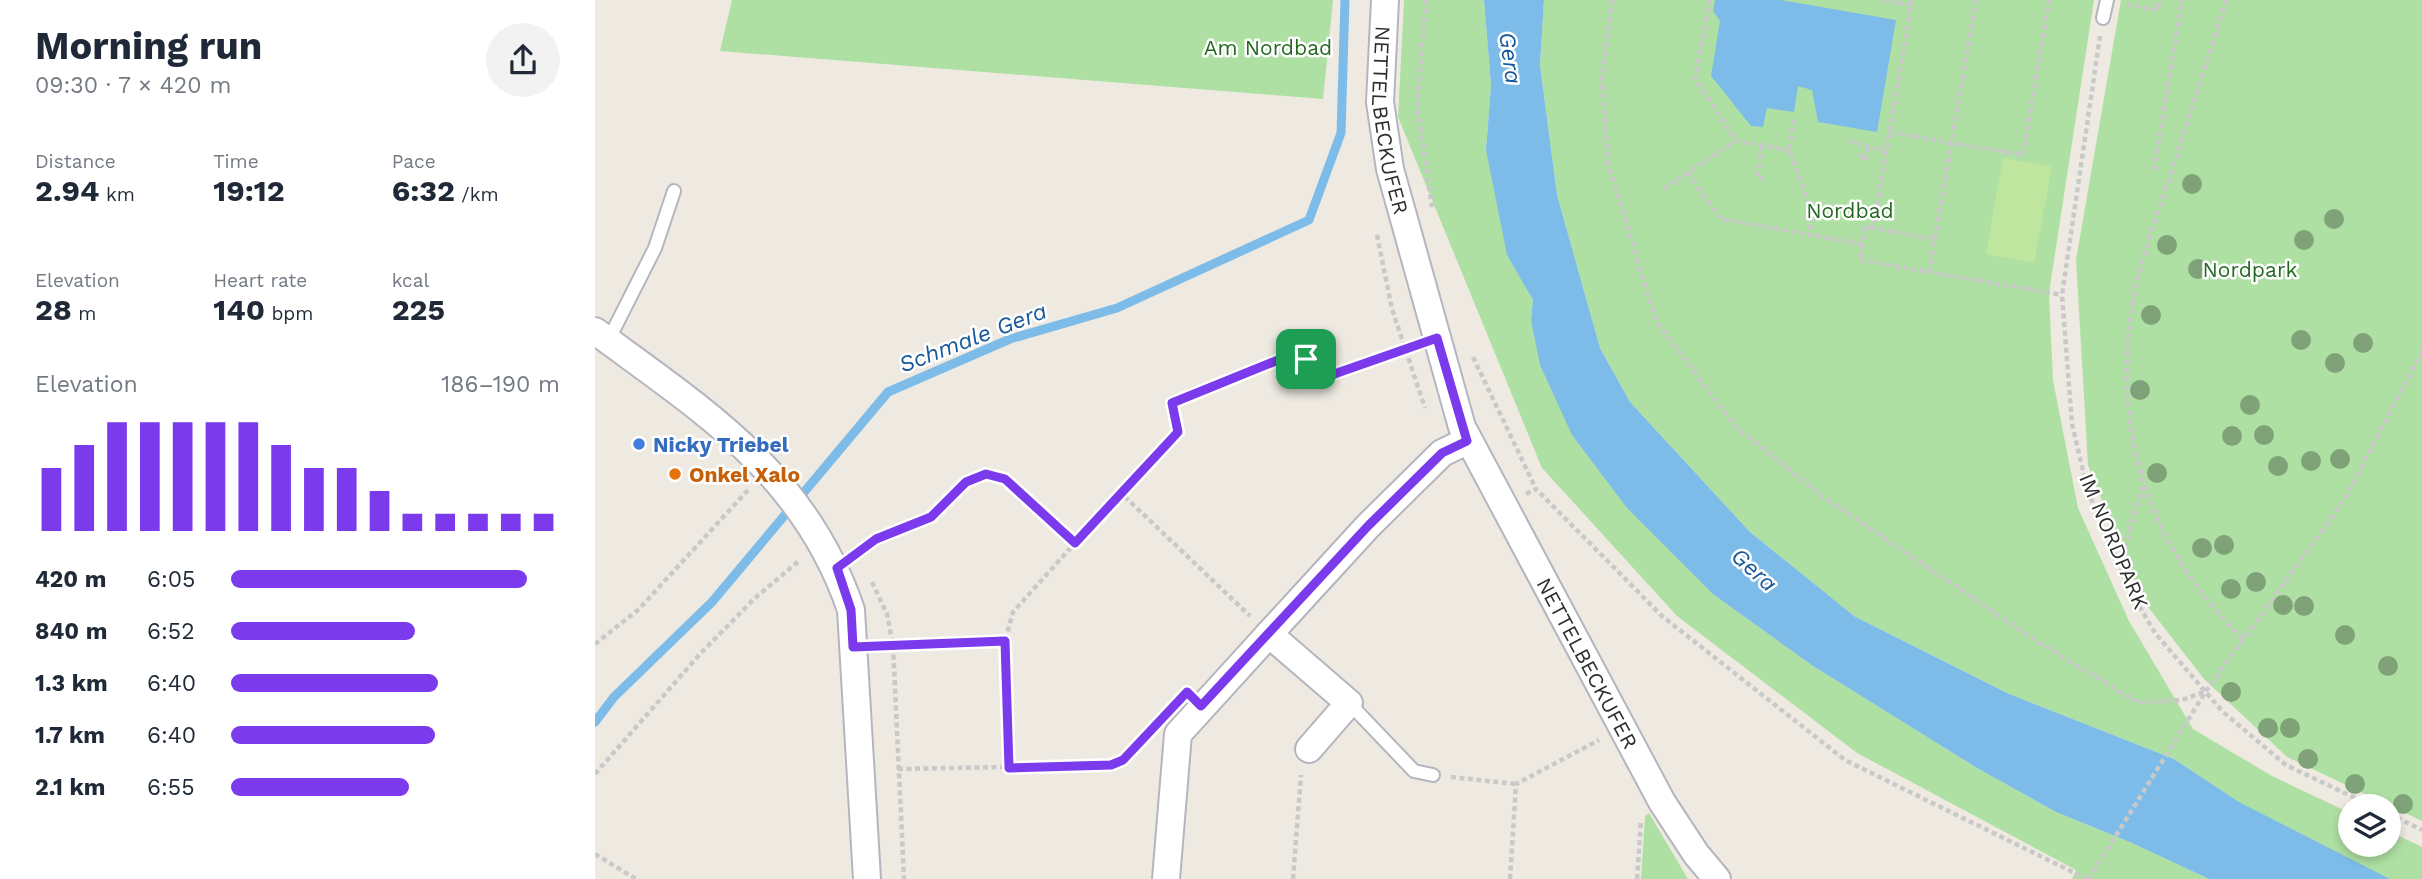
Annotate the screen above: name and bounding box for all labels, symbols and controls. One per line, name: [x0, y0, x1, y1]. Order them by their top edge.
button: share: [486, 23, 560, 97]
text: Morning run: [35, 24, 262, 68]
street label: NETTELBECKUFER: [1367, 25, 1414, 217]
water label: Gera: [1493, 30, 1527, 86]
park label: Am Nordbad: [1204, 35, 1332, 60]
text: 09:30 · 7 × 420 m: [35, 72, 231, 99]
text: Distance: [35, 150, 116, 173]
text: Time: [213, 150, 259, 173]
text: Pace: [392, 150, 436, 173]
text: 2.94: [35, 173, 99, 208]
text: 19:12: [213, 173, 285, 208]
text: 6:32: [392, 173, 455, 208]
text: km: [99, 183, 135, 206]
text: /km: [455, 183, 499, 206]
park label: Nordbad: [1806, 198, 1894, 223]
park label: Nordpark: [2203, 257, 2297, 282]
text: Elevation: [35, 269, 120, 292]
text: Heart rate: [213, 269, 307, 292]
text: kcal: [392, 269, 429, 292]
text: 28: [35, 292, 72, 327]
text: 140: [213, 292, 265, 327]
text: 225: [392, 292, 445, 327]
water label: Schmale Gera: [895, 297, 1051, 379]
text: m: [72, 302, 96, 325]
text: bpm: [265, 302, 313, 325]
pin: [1276, 329, 1336, 389]
icon: arrive: [1287, 340, 1325, 378]
text: Elevation: [35, 371, 138, 398]
text: 186–190 m: [441, 371, 560, 398]
place label: Nicky Triebel: [653, 432, 789, 457]
marker: Nicky Triebel: [631, 436, 647, 452]
place label: Onkel Xalo: [689, 462, 800, 487]
marker: Onkel Xalo: [667, 466, 683, 482]
street label: IM NORDPARK: [2074, 469, 2154, 613]
water label: Gera: [1726, 543, 1782, 597]
text: 420 m: [35, 566, 106, 593]
text: 6:05: [147, 566, 195, 593]
street label: NETTELBECKUFER: [1532, 573, 1644, 753]
text: 840 m: [35, 618, 107, 645]
text: 6:52: [147, 618, 195, 645]
text: 1.3 km: [35, 670, 108, 697]
text: 6:40: [147, 670, 196, 697]
text: 1.7 km: [35, 722, 105, 749]
text: 6:40: [147, 722, 196, 749]
text: 2.1 km: [35, 774, 106, 801]
text: 6:55: [147, 774, 195, 801]
map controls: [2338, 794, 2401, 857]
button: layers: [2338, 794, 2401, 857]

